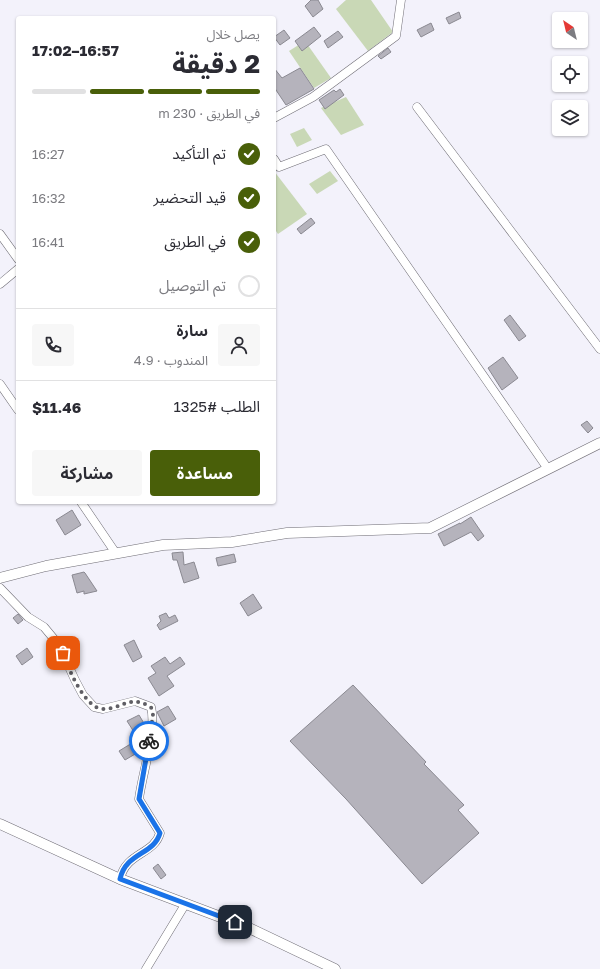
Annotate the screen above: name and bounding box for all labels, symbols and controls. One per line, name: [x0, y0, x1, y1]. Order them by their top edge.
north arrow: [552, 12, 588, 48]
map controls: [552, 12, 588, 136]
text: يصل خلال: [207, 26, 260, 42]
text: 16:57–17:02: [32, 41, 119, 59]
text: 2 دقيقة: [172, 48, 260, 79]
button: locate: [552, 56, 588, 92]
button: layers: [552, 100, 588, 136]
text: في الطريق · 230 m: [158, 105, 260, 121]
icon: check: [238, 143, 260, 165]
text: تم التأكيد: [172, 144, 226, 162]
text: 16:27: [32, 146, 65, 162]
icon: check: [238, 187, 260, 209]
text: قيد التحضير: [154, 188, 226, 206]
text: 16:32: [32, 190, 65, 206]
icon: check: [238, 231, 260, 253]
text: في الطريق: [164, 232, 226, 250]
text: 16:41: [32, 234, 64, 250]
text: تم التوصيل: [159, 276, 226, 294]
text: سارة: [176, 321, 208, 339]
button: phone: [32, 324, 74, 366]
button: person: [218, 324, 260, 366]
text: المندوب · 4.9: [134, 352, 208, 368]
text: الطلب #1325: [174, 397, 260, 415]
text: $11.46: [32, 398, 81, 416]
button: مشاركة: [32, 450, 142, 496]
button: مساعدة: [150, 450, 260, 496]
pin: [46, 636, 80, 670]
icon: bag: [52, 642, 74, 664]
courier: [129, 721, 169, 761]
icon: bike: [138, 730, 160, 752]
pin: [218, 905, 252, 939]
icon: home: [224, 911, 246, 933]

